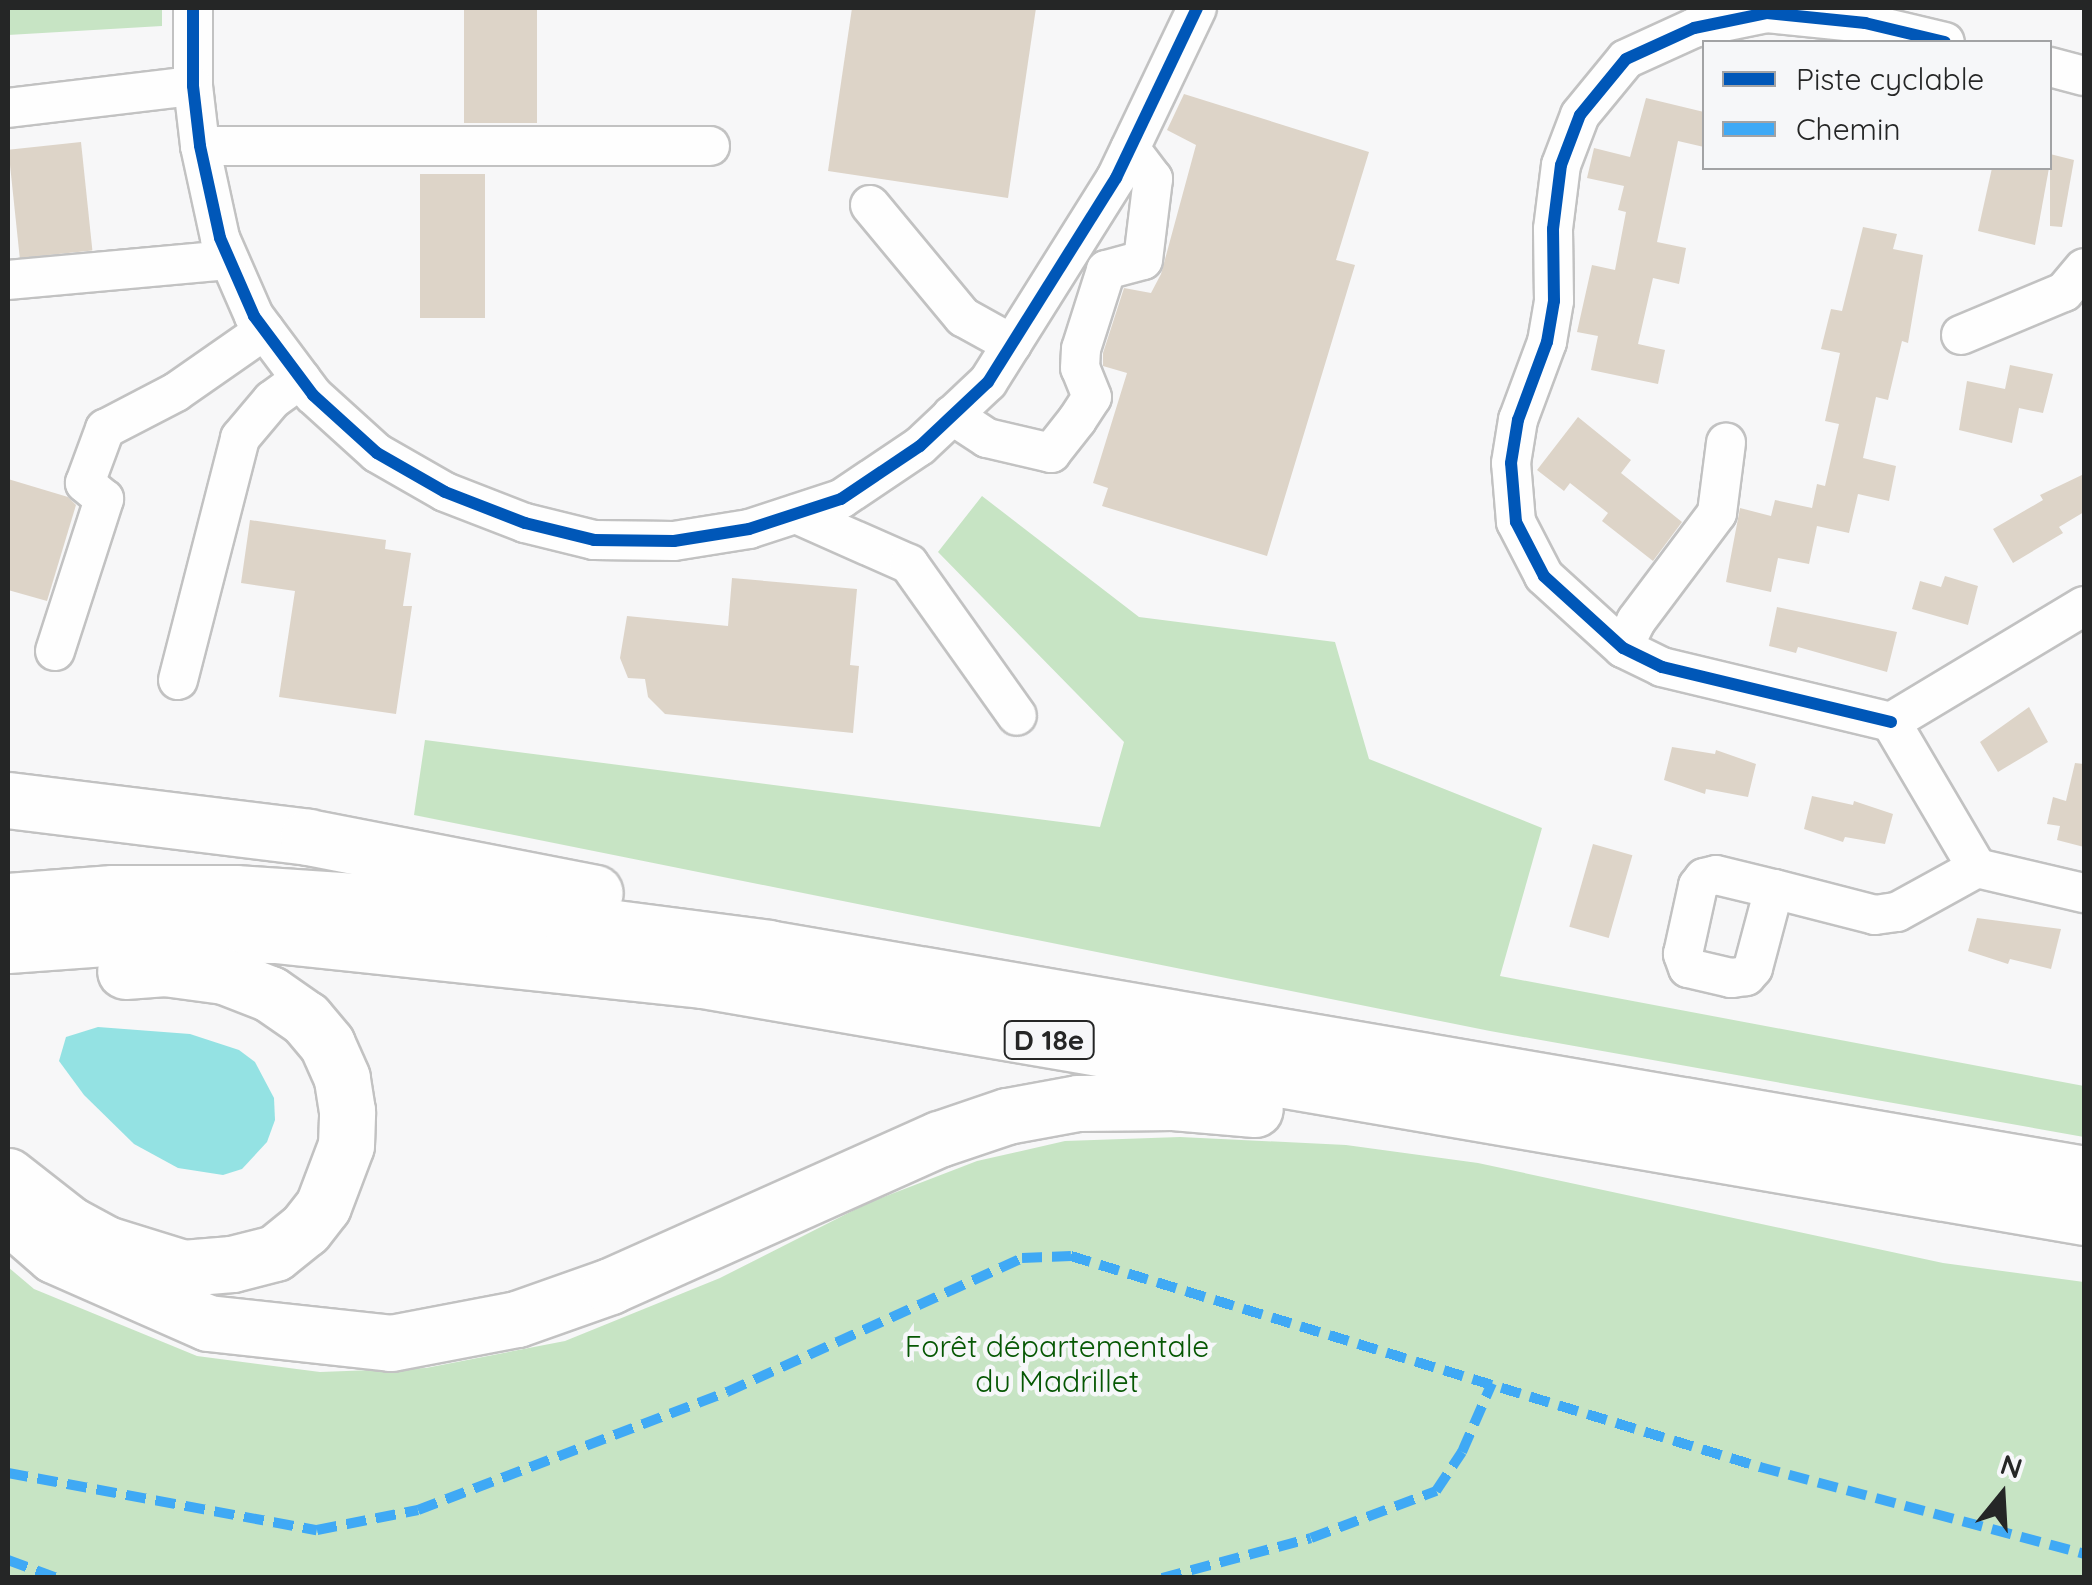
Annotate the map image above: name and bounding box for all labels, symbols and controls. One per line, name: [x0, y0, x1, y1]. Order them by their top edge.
legend: [1702, 40, 2052, 170]
text: Piste cyclable: [1796, 60, 1984, 98]
text: Chemin: [1796, 110, 1901, 148]
road number: D 18e: [1002, 1017, 1096, 1063]
park label: Forêt départementale du Madrillet: [905, 1328, 1209, 1398]
north arrow: [1952, 1445, 2052, 1545]
text: N: [1996, 1446, 2027, 1486]

